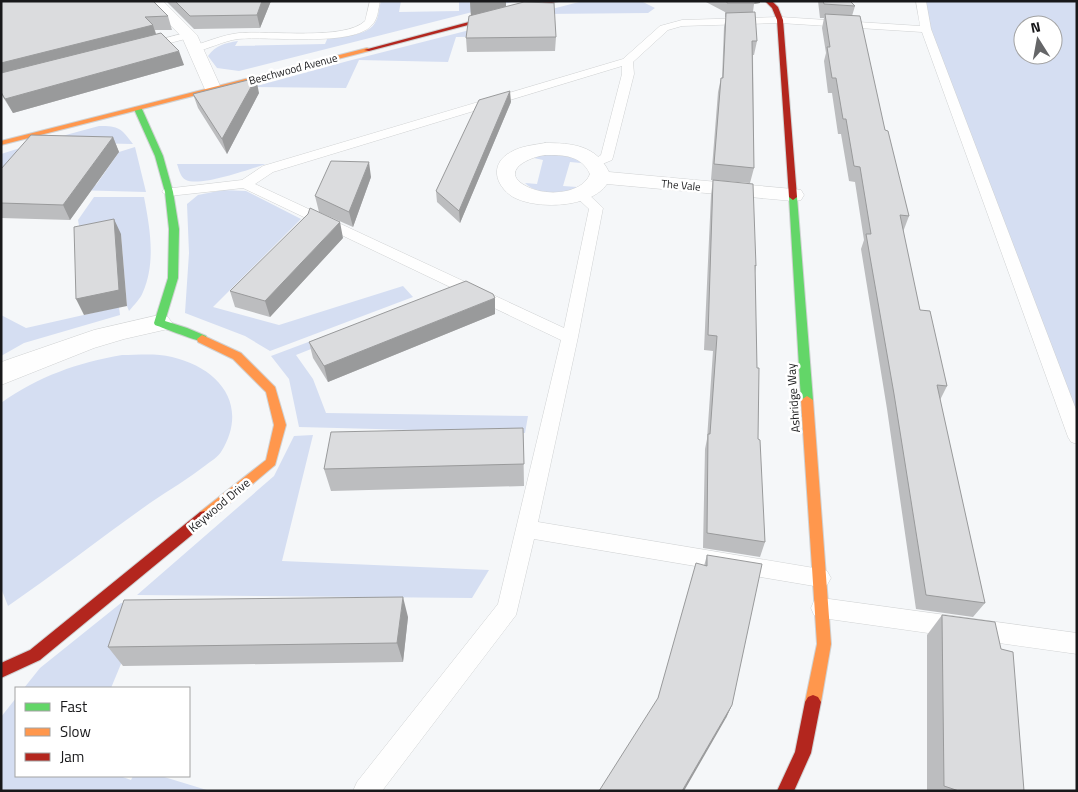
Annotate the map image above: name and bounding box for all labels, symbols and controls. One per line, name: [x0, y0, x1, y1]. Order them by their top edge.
north arrow: [1013, 15, 1063, 65]
text: N: [1029, 16, 1042, 38]
street label: Beechwood Avenue: [247, 49, 340, 89]
street label: The Vale: [661, 175, 702, 195]
street label: Ashridge Way: [781, 363, 805, 433]
street label: Keywood Drive: [184, 473, 254, 537]
legend: [15, 687, 190, 777]
text: Fast: [60, 695, 88, 718]
text: Slow: [60, 720, 91, 743]
text: Jam: [60, 745, 84, 768]

